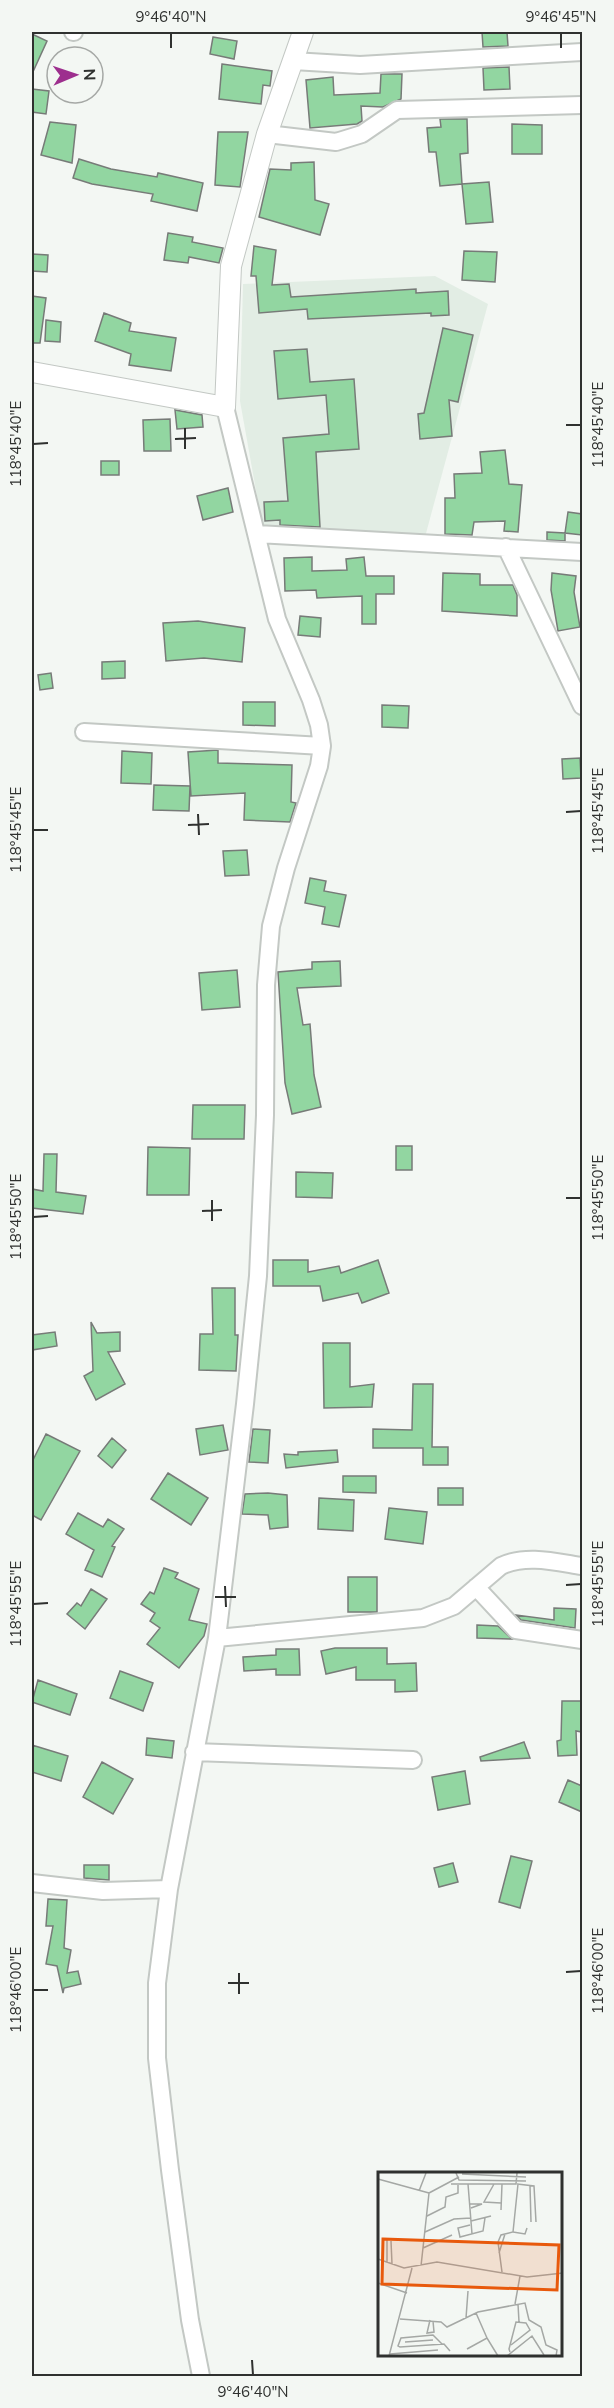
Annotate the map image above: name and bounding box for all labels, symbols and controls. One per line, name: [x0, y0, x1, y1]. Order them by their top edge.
text: 9°46'40"N: [136, 7, 206, 26]
text: 9°46'45"N: [526, 7, 596, 26]
north arrow: [45, 45, 105, 105]
text: N: [80, 68, 100, 81]
text: 118°45'40"E: [588, 382, 607, 468]
text: 118°45'40"E: [6, 401, 25, 487]
text: 118°45'45"E: [588, 768, 607, 854]
text: 118°45'45"E: [6, 787, 25, 873]
text: 118°45'50"E: [588, 1155, 607, 1241]
text: 118°45'50"E: [6, 1174, 25, 1260]
text: 118°45'55"E: [588, 1541, 607, 1627]
text: 118°45'55"E: [6, 1561, 25, 1647]
text: 118°46'00"E: [588, 1928, 607, 2014]
text: 118°46'00"E: [6, 1947, 25, 2033]
inset map: [378, 2172, 563, 2357]
text: 9°46'40"N: [218, 2382, 288, 2401]

